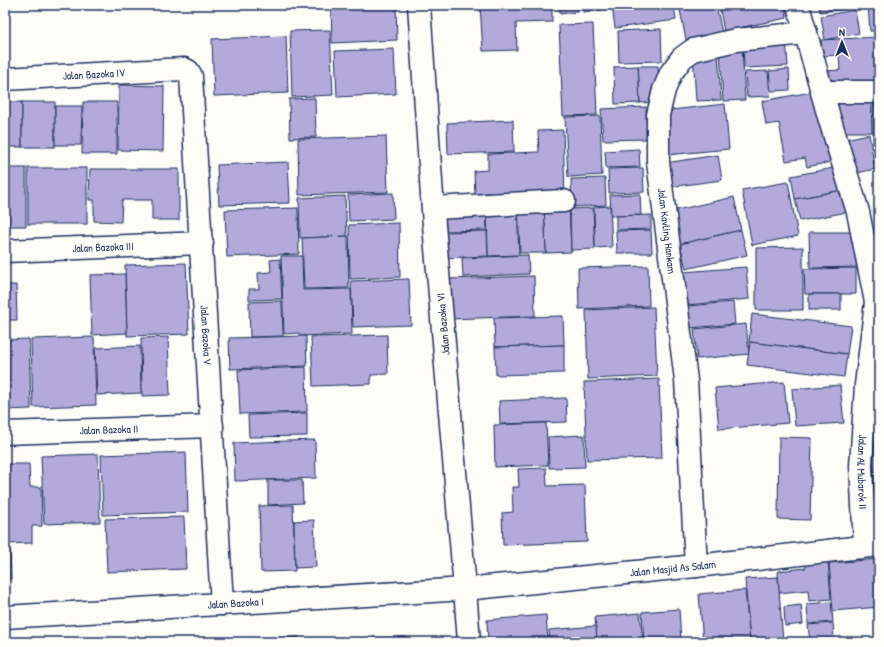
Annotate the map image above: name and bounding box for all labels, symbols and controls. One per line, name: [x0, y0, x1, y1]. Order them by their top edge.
north arrow: [822, 22, 862, 62]
text: N: [839, 25, 845, 39]
street label: Jalan Bazoka IV: [62, 65, 126, 83]
street label: Jalan Kavling Hankam: [655, 187, 679, 275]
street label: Jalan Bazoka III: [72, 239, 134, 255]
street label: Jalan Bazoka VI: [433, 292, 453, 356]
street label: Jalan Bazoka V: [197, 305, 215, 366]
street label: Jalan Bazoka II: [79, 421, 139, 437]
street label: Jalan Al Mubarok II: [854, 434, 870, 510]
street label: Jalan Masjid As Salam: [629, 557, 717, 580]
street label: Jalan Bazoka I: [207, 594, 264, 612]

